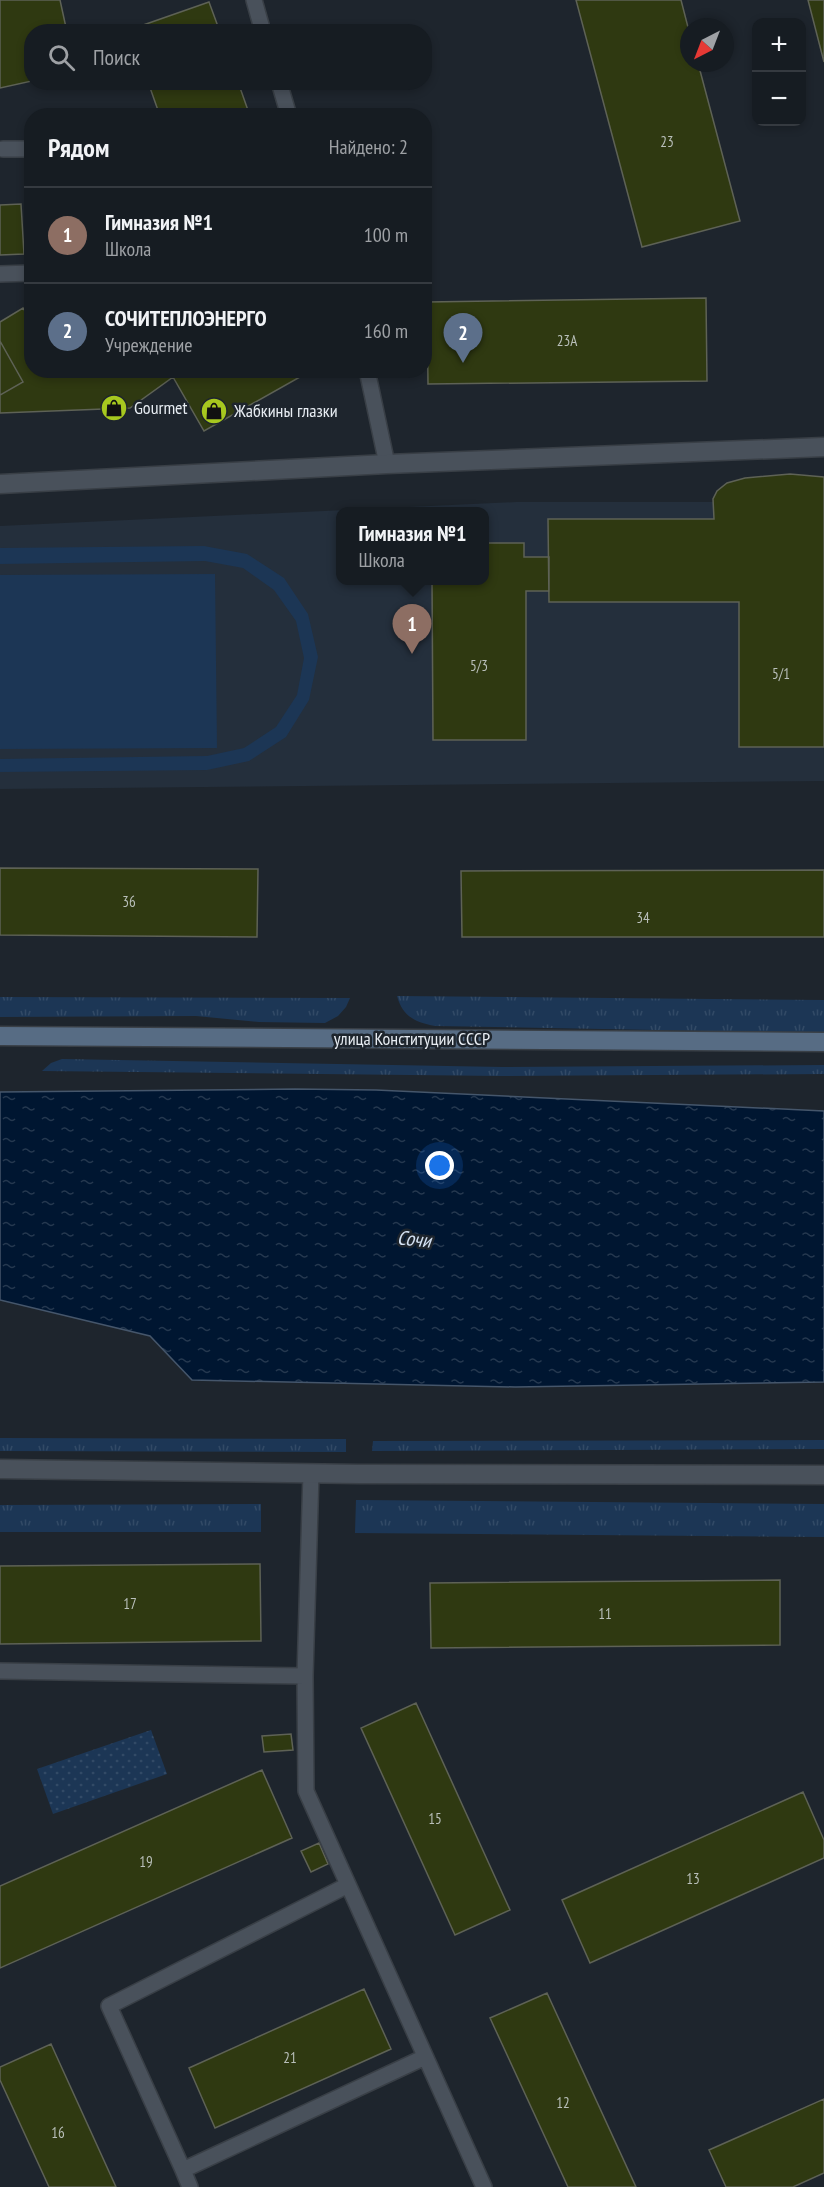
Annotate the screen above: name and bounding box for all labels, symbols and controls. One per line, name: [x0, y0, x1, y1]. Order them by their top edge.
north arrow: [680, 18, 734, 72]
map controls: [752, 18, 806, 126]
button: +: [752, 18, 806, 72]
search box: [24, 24, 432, 90]
icon: search: [45, 41, 78, 74]
text: Поиск: [93, 43, 140, 71]
button: −: [752, 72, 806, 126]
text: Рядом: [48, 131, 109, 164]
house number: 23: [660, 132, 674, 151]
text: Найдено: 2: [329, 134, 408, 160]
text: Гимназия №1: [105, 208, 213, 236]
text: 1: [63, 222, 72, 248]
text: 100 m: [364, 222, 408, 248]
text: Школа: [105, 236, 151, 262]
text: СОЧИТЕПЛОЭНЕРГО: [105, 304, 267, 332]
pin: 2: [444, 314, 482, 363]
text: 2: [63, 318, 72, 344]
text: 160 m: [364, 318, 408, 344]
house number: 23А: [557, 331, 578, 350]
text: Учреждение: [105, 332, 193, 358]
shop icon: Gourmet: [99, 393, 129, 423]
place label: Gourmet: [134, 396, 188, 419]
shop icon: Жабкины глазки: [199, 396, 229, 426]
place label: Жабкины глазки: [233, 399, 338, 422]
popup: [336, 507, 489, 585]
text: Гимназия №1: [359, 519, 466, 547]
text: Школа: [359, 547, 405, 573]
pin: 1: [392, 604, 432, 654]
house number: 5/3: [470, 656, 488, 675]
house number: 5/1: [772, 664, 790, 683]
house number: 36: [122, 892, 136, 911]
house number: 34: [636, 908, 650, 927]
street label: улица Конституции СССР: [334, 1027, 490, 1050]
your location: [425, 1151, 454, 1180]
water label: Сочи: [396, 1224, 434, 1254]
house number: 17: [123, 1594, 137, 1613]
house number: 11: [598, 1604, 612, 1623]
house number: 15: [428, 1809, 442, 1828]
house number: 19: [139, 1852, 153, 1871]
house number: 13: [686, 1869, 700, 1888]
house number: 21: [283, 2048, 297, 2067]
house number: 12: [556, 2093, 570, 2112]
house number: 16: [51, 2123, 65, 2142]

